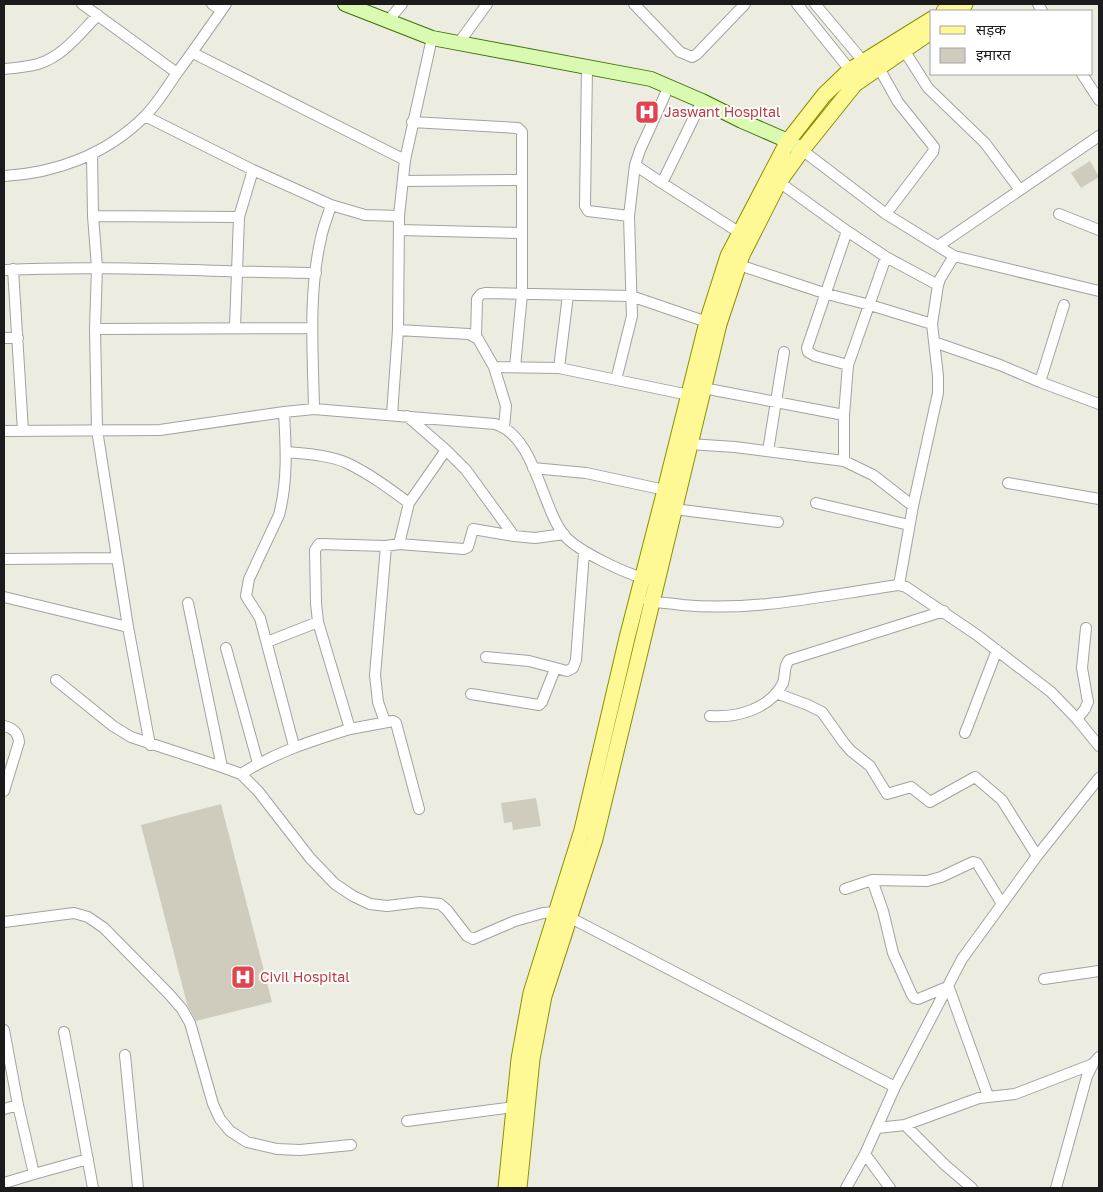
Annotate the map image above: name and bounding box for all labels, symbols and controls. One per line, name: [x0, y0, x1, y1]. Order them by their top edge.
legend: [930, 10, 1093, 75]
text: सड़क: [976, 20, 1006, 38]
text: इमारत: [976, 45, 1011, 63]
hospital icon: Jaswant Hospital: [634, 99, 660, 125]
place label: Jaswant Hospital: [664, 103, 780, 120]
hospital icon: Civil Hospital: [230, 964, 256, 990]
place label: Civil Hospital: [260, 968, 350, 985]

